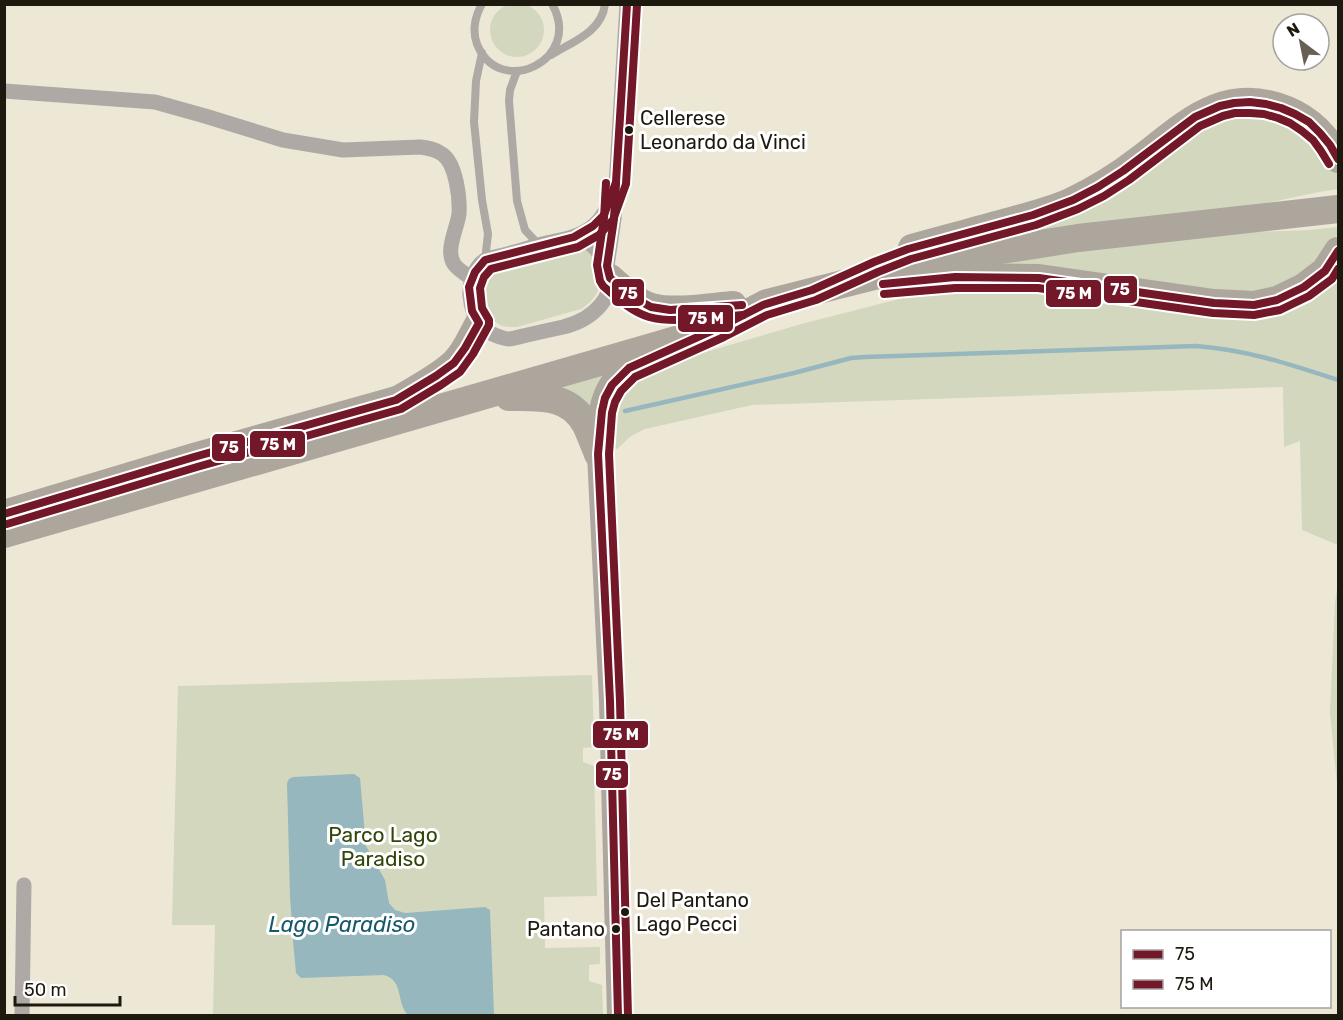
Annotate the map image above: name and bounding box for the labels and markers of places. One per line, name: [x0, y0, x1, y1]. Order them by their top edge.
place label: Cellerese Leonardo da Vinci: [640, 106, 806, 154]
marker: Cellerese Leonardo da Vinci: [623, 124, 635, 136]
place label: Del Pantano Lago Pecci: [636, 888, 749, 936]
marker: Del Pantano Lago Pecci: [619, 906, 631, 918]
place label: Pantano: [527, 917, 605, 941]
marker: Pantano: [610, 923, 622, 935]

